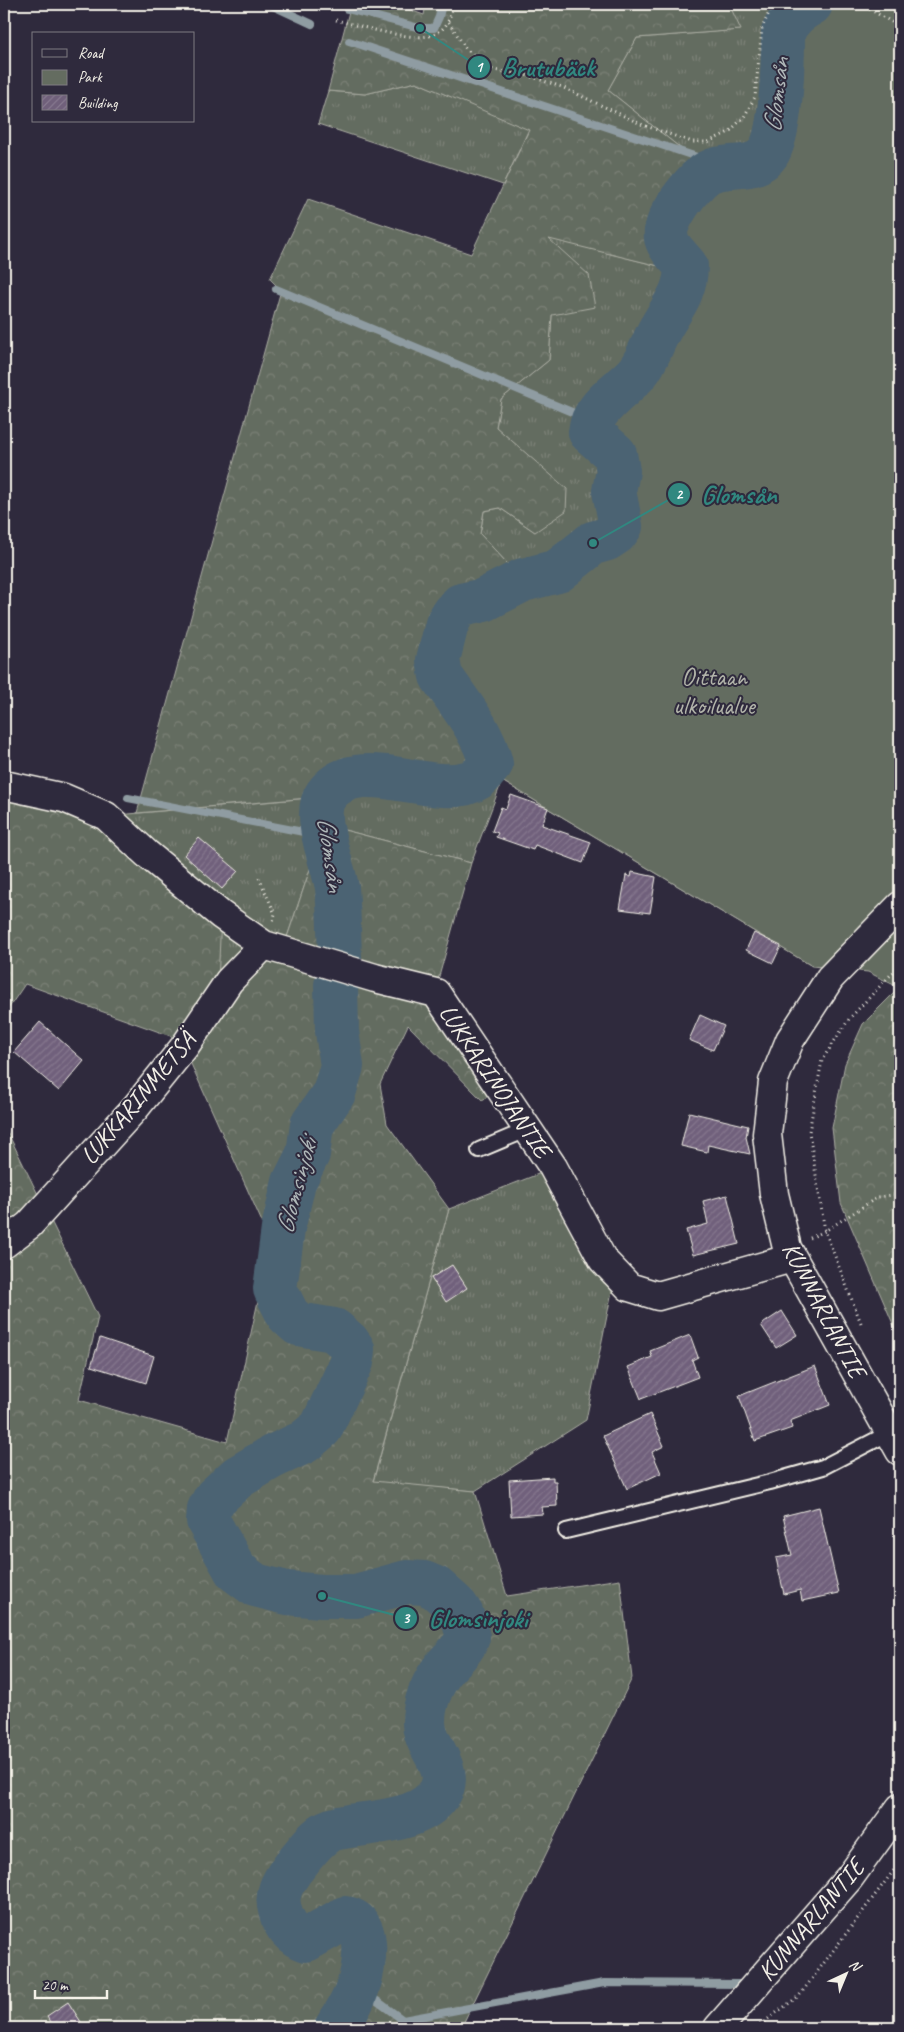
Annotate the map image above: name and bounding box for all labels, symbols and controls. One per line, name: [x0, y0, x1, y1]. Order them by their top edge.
legend: [32, 32, 195, 122]
text: Road: [78, 44, 105, 63]
callout: Brutubäck: [466, 46, 604, 87]
text: Brutubäck: [502, 51, 597, 84]
water label: Glomsån: [755, 54, 797, 134]
text: 1: [476, 58, 485, 77]
text: Park: [78, 68, 103, 87]
text: Building: [78, 94, 118, 113]
callout: Glomsån: [666, 473, 787, 514]
text: Glomsån: [701, 478, 778, 511]
text: 2: [676, 485, 684, 504]
park label: Oittaan ulkoilualue: [673, 661, 757, 722]
water label: Glomsån: [309, 815, 353, 895]
street label: LUKKARINOJANTIE: [432, 998, 560, 1166]
street label: LUKKARINMETSÄ: [73, 1022, 206, 1171]
water label: Glomsinjoki: [268, 1129, 326, 1237]
street label: KUNNARLANTIE: [775, 1236, 875, 1387]
callout: Glomsinjoki: [393, 1597, 537, 1638]
text: Glomsinjoki: [429, 1602, 531, 1635]
text: 3: [403, 1609, 411, 1628]
street label: KUNNARLANTIE: [751, 1853, 871, 1987]
north arrow: [822, 1950, 872, 2000]
scale bar: [35, 1967, 108, 1999]
text: 20 m: [42, 1976, 69, 1995]

